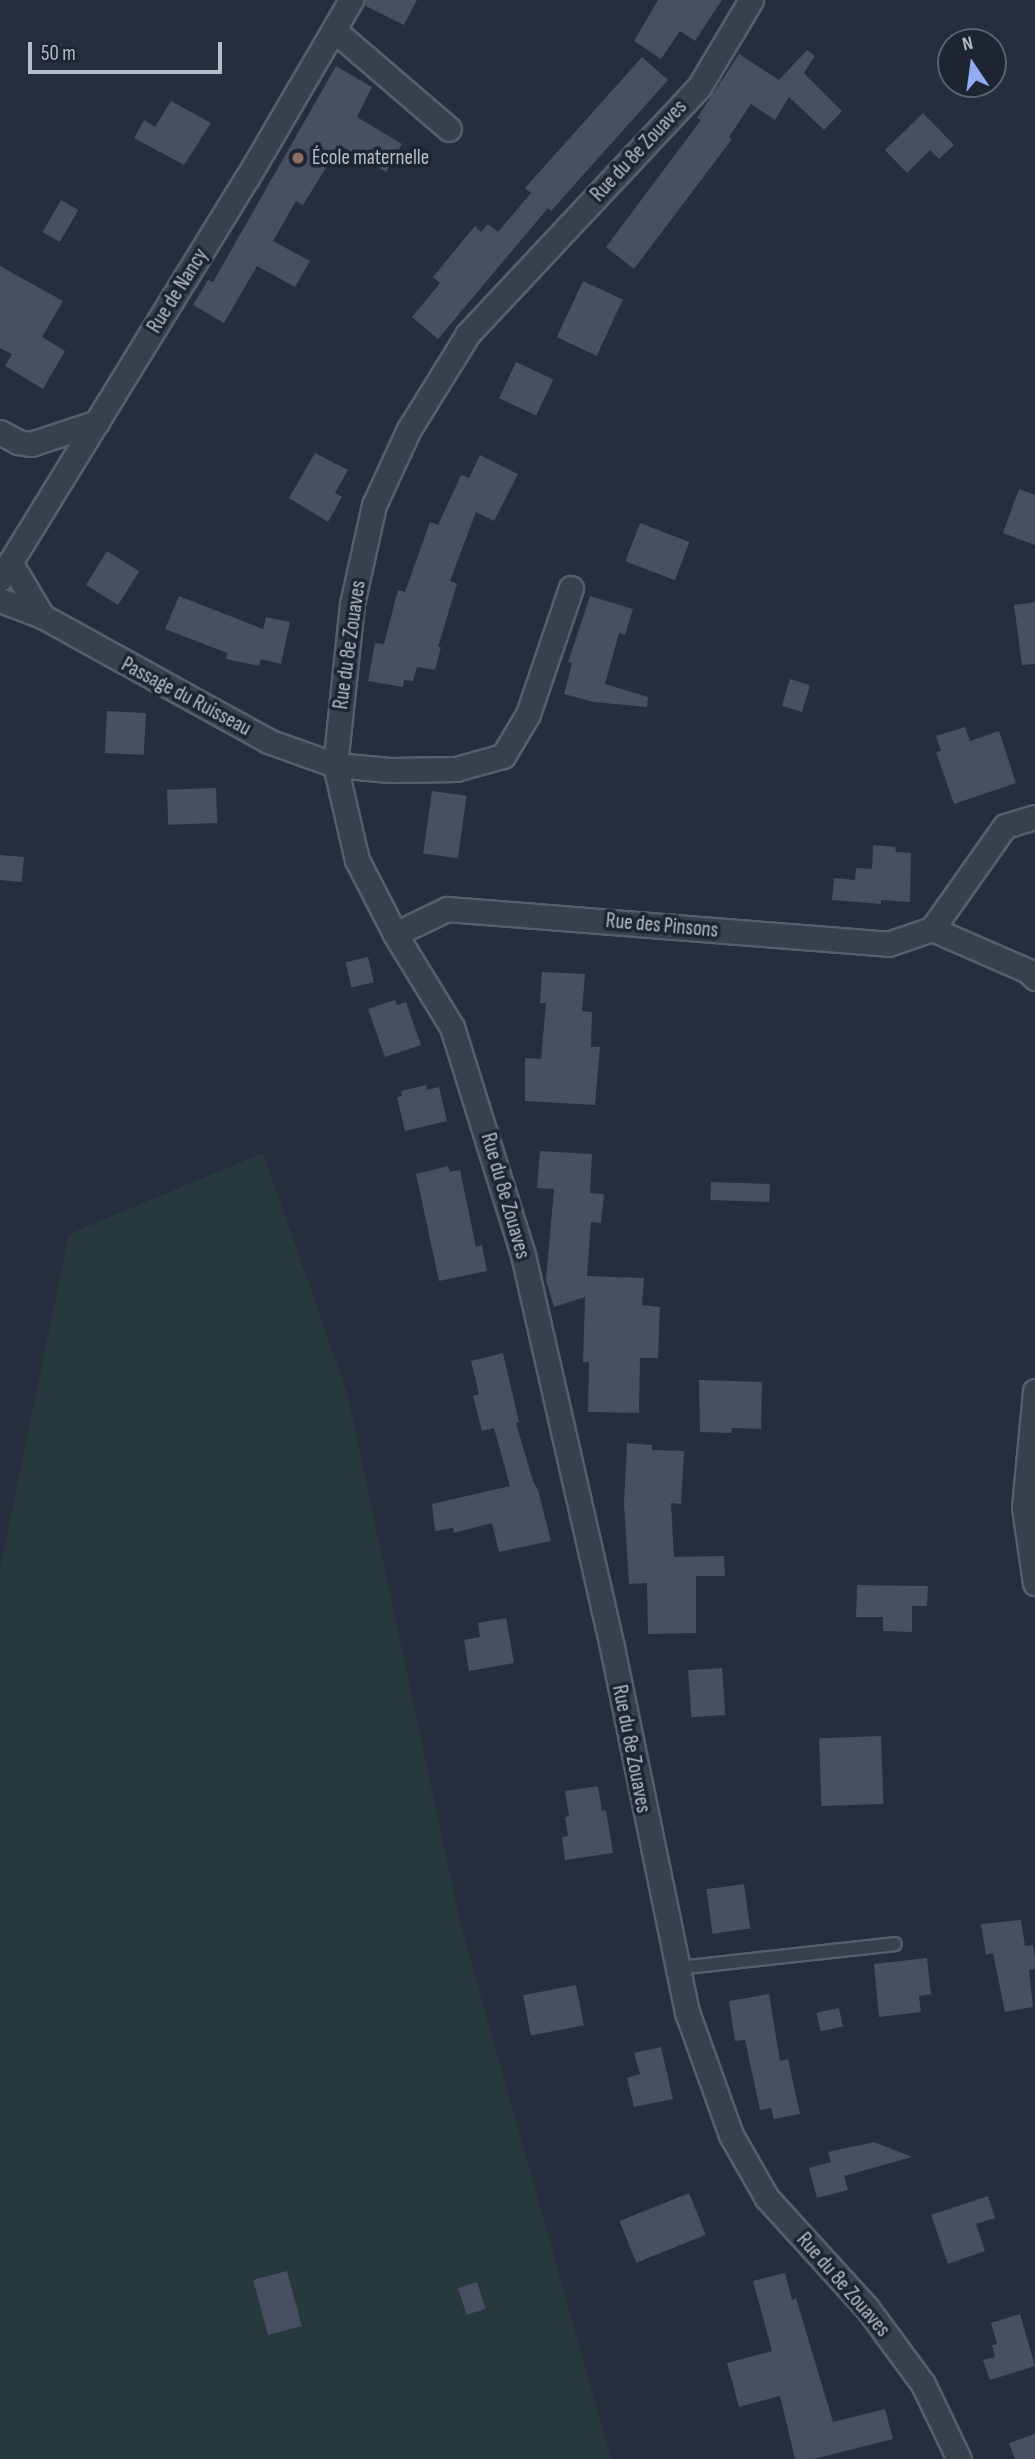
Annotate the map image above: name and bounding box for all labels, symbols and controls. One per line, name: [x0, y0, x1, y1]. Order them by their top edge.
scale bar: [32, 28, 226, 72]
north arrow: [937, 28, 1007, 98]
text: N: [960, 32, 975, 56]
text: 50 m: [41, 41, 76, 66]
street label: Rue du 8e Zouaves: [586, 95, 692, 207]
place label: École maternelle: [312, 145, 429, 171]
marker: École maternelle: [290, 150, 306, 166]
street label: Rue de Nancy: [142, 244, 214, 338]
street label: Rue du 8e Zouaves: [328, 579, 372, 711]
street label: Passage du Ruisseau: [117, 652, 255, 742]
street label: Rue des Pinsons: [605, 909, 719, 943]
street label: Rue du 8e Zouaves: [475, 1130, 535, 1262]
street label: Rue du 8e Zouaves: [606, 1683, 656, 1815]
street label: Rue du 8e Zouaves: [791, 2228, 895, 2342]

